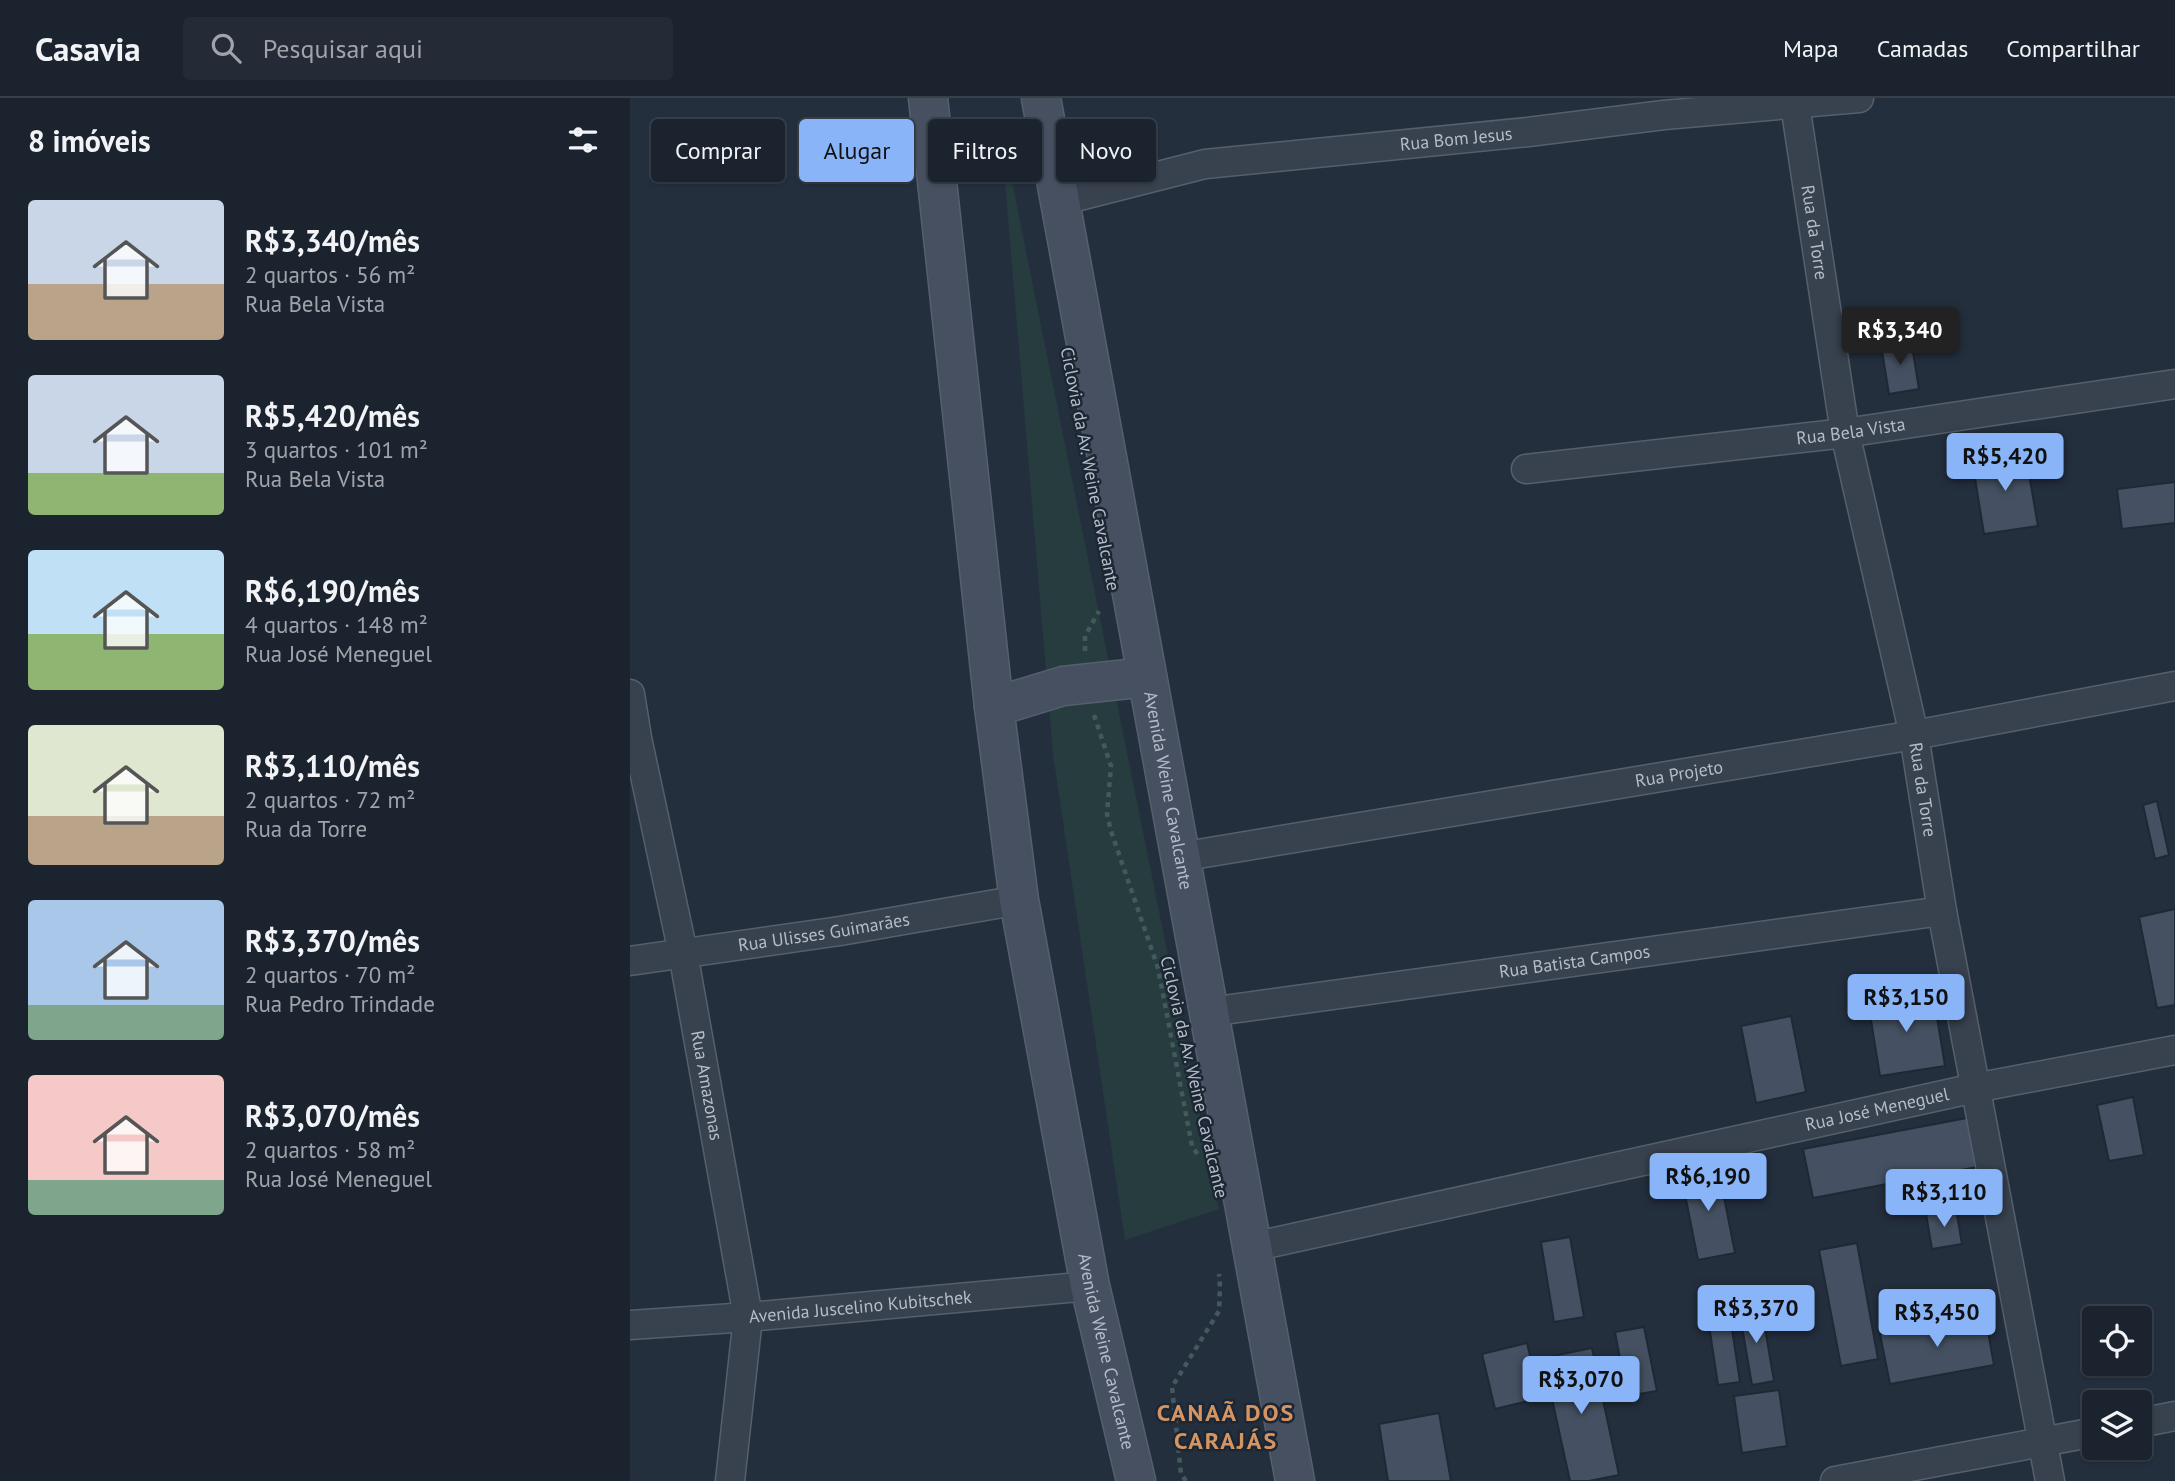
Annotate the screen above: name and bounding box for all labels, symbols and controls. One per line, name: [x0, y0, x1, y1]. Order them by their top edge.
search box: [183, 17, 673, 80]
text: Casavia: [35, 27, 141, 70]
icon: search: [207, 29, 245, 67]
text: Pesquisar aqui: [263, 32, 423, 65]
text: Mapa: [1783, 33, 1839, 64]
text: Camadas: [1877, 33, 1968, 64]
text: Compartilhar: [2006, 33, 2140, 64]
chip: Comprar: [651, 119, 785, 182]
chip: Alugar: [799, 119, 914, 182]
chip: Filtros: [928, 119, 1042, 182]
chip: Novo: [1056, 119, 1156, 182]
text: 8 imóveis: [28, 121, 151, 160]
icon: filters: [564, 121, 602, 159]
street label: Rua Bom Jesus: [1399, 122, 1513, 156]
street label: Rua da Torre: [1796, 183, 1834, 281]
text: R$3,340/mês: [245, 221, 420, 260]
icon: home: [84, 228, 168, 312]
text: 2 quartos · 56 m²: [245, 260, 415, 289]
text: Rua Bela Vista: [245, 289, 385, 318]
pin: R$3,340: [1835, 308, 1965, 367]
text: R$3,340: [1858, 315, 1942, 344]
street label: Ciclovia da Av. Weine Cavalcante: [1056, 345, 1125, 593]
text: R$5,420/mês: [245, 396, 420, 435]
icon: home: [84, 403, 168, 487]
street label: Rua Bela Vista: [1795, 412, 1907, 449]
pin: R$5,420: [1940, 434, 2070, 493]
text: 3 quartos · 101 m²: [245, 435, 428, 464]
text: R$5,420: [1963, 441, 2047, 470]
text: Rua Bela Vista: [245, 464, 385, 493]
text: R$6,190/mês: [245, 571, 420, 610]
icon: home: [84, 578, 168, 662]
text: 4 quartos · 148 m²: [245, 610, 428, 639]
text: Rua José Meneguel: [245, 639, 432, 668]
street label: Avenida Weine Cavalcante: [1139, 689, 1198, 891]
street label: Rua da Torre: [1904, 741, 1942, 839]
text: R$3,110/mês: [245, 746, 420, 785]
icon: home: [84, 753, 168, 837]
street label: Rua Projeto: [1633, 755, 1725, 792]
text: 2 quartos · 72 m²: [245, 785, 415, 814]
text: Rua da Torre: [245, 814, 367, 843]
street label: Rua Ulisses Guimarães: [736, 907, 911, 956]
text: R$3,370/mês: [245, 921, 420, 960]
icon: home: [84, 928, 168, 1012]
street label: Rua Batista Campos: [1497, 939, 1652, 983]
street label: Ciclovia da Av. Weine Cavalcante: [1155, 954, 1234, 1200]
text: 2 quartos · 70 m²: [245, 960, 415, 989]
pin: R$3,150: [1841, 974, 1971, 1034]
text: R$3,150: [1864, 982, 1948, 1011]
text: Rua Pedro Trindade: [245, 989, 435, 1018]
street label: Rua Amazonas: [686, 1029, 728, 1142]
street label: Rua José Meneguel: [1803, 1082, 1952, 1136]
text: R$3,070/mês: [245, 1096, 420, 1135]
icon: home: [84, 1103, 168, 1187]
text: 2 quartos · 58 m²: [245, 1135, 415, 1164]
pin: R$6,190: [1643, 1154, 1773, 1213]
text: R$6,190: [1666, 1161, 1750, 1190]
text: Rua José Meneguel: [245, 1164, 432, 1193]
pin: R$3,110: [1879, 1170, 2009, 1229]
text: R$3,110: [1902, 1177, 1986, 1206]
street label: Avenida Weine Cavalcante: [1073, 1251, 1140, 1452]
street label: Avenida Juscelino Kubitschek: [748, 1285, 973, 1328]
pin: R$3,370: [1691, 1286, 1821, 1345]
pin: R$3,450: [1872, 1290, 2002, 1349]
text: R$3,370: [1714, 1293, 1798, 1322]
text: R$3,450: [1895, 1297, 1979, 1326]
map controls: [2082, 1306, 2152, 1460]
button: locate: [2082, 1306, 2152, 1376]
pin: R$3,070: [1516, 1356, 1646, 1416]
text: R$3,070: [1539, 1364, 1623, 1393]
button: layers: [2082, 1390, 2152, 1460]
district label: CANAÃ DOS CARAJÁS: [1157, 1397, 1295, 1456]

